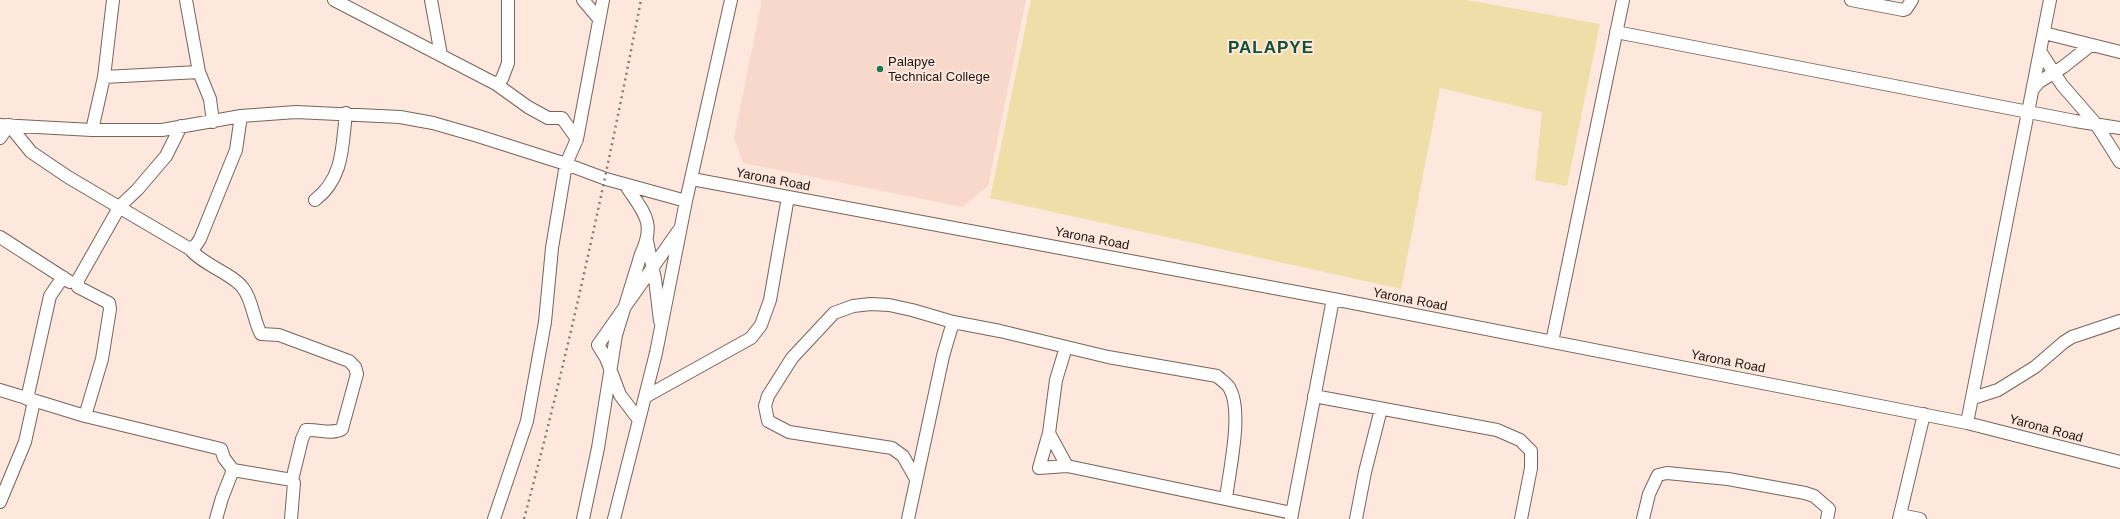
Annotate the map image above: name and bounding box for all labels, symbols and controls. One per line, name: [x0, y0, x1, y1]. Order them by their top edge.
district label: PALAPYE: [1228, 38, 1314, 58]
place label: Palapye Technical College: [888, 54, 990, 85]
marker: Palapye Technical College: [875, 64, 885, 74]
street label: Yarona Road: [734, 165, 812, 195]
street label: Yarona Road: [1053, 224, 1131, 254]
street label: Yarona Road: [1371, 285, 1449, 315]
street label: Yarona Road: [1689, 347, 1767, 377]
street label: Yarona Road: [2007, 412, 2085, 446]

